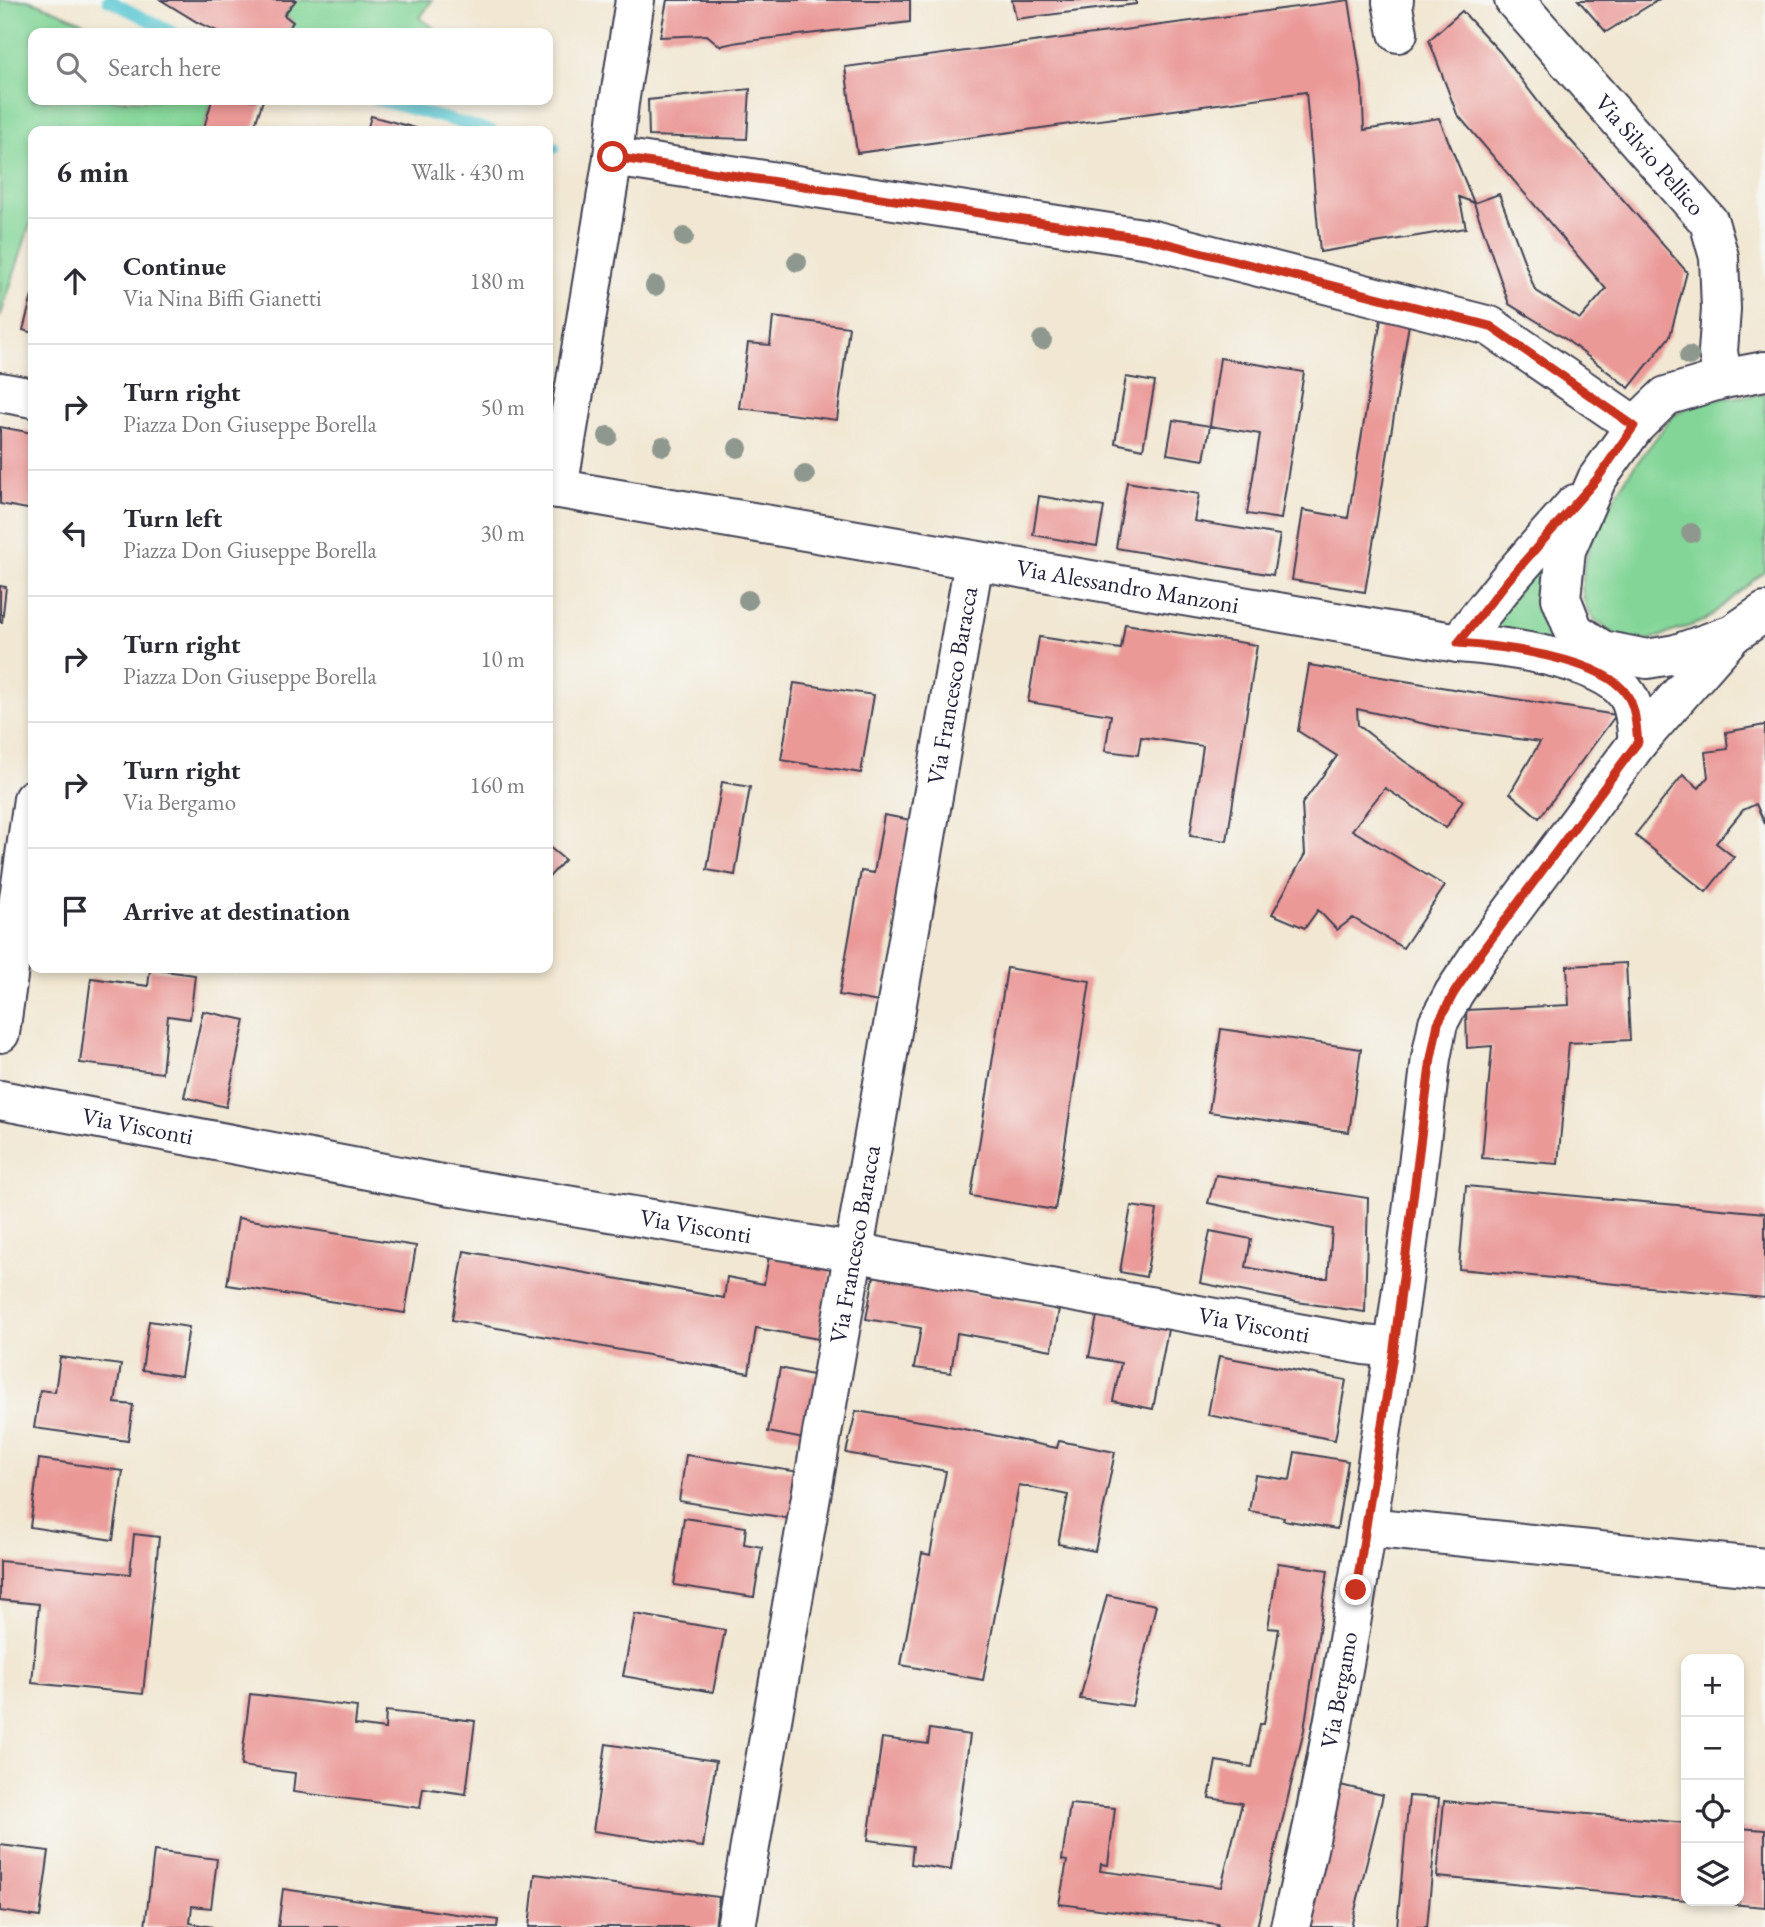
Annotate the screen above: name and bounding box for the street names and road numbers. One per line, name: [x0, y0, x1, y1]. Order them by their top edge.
street label: Via Silvio Pellico: [1589, 87, 1712, 222]
street label: Via Alessandro Manzoni: [1014, 552, 1241, 620]
street label: Via Francesco Baracca: [919, 584, 984, 787]
street label: Via Visconti: [79, 1100, 196, 1151]
street label: Via Francesco Baracca: [822, 1142, 887, 1346]
street label: Via Visconti: [638, 1201, 754, 1250]
street label: Via Visconti: [1196, 1299, 1312, 1350]
street label: Via Bergamo: [1313, 1629, 1364, 1751]

